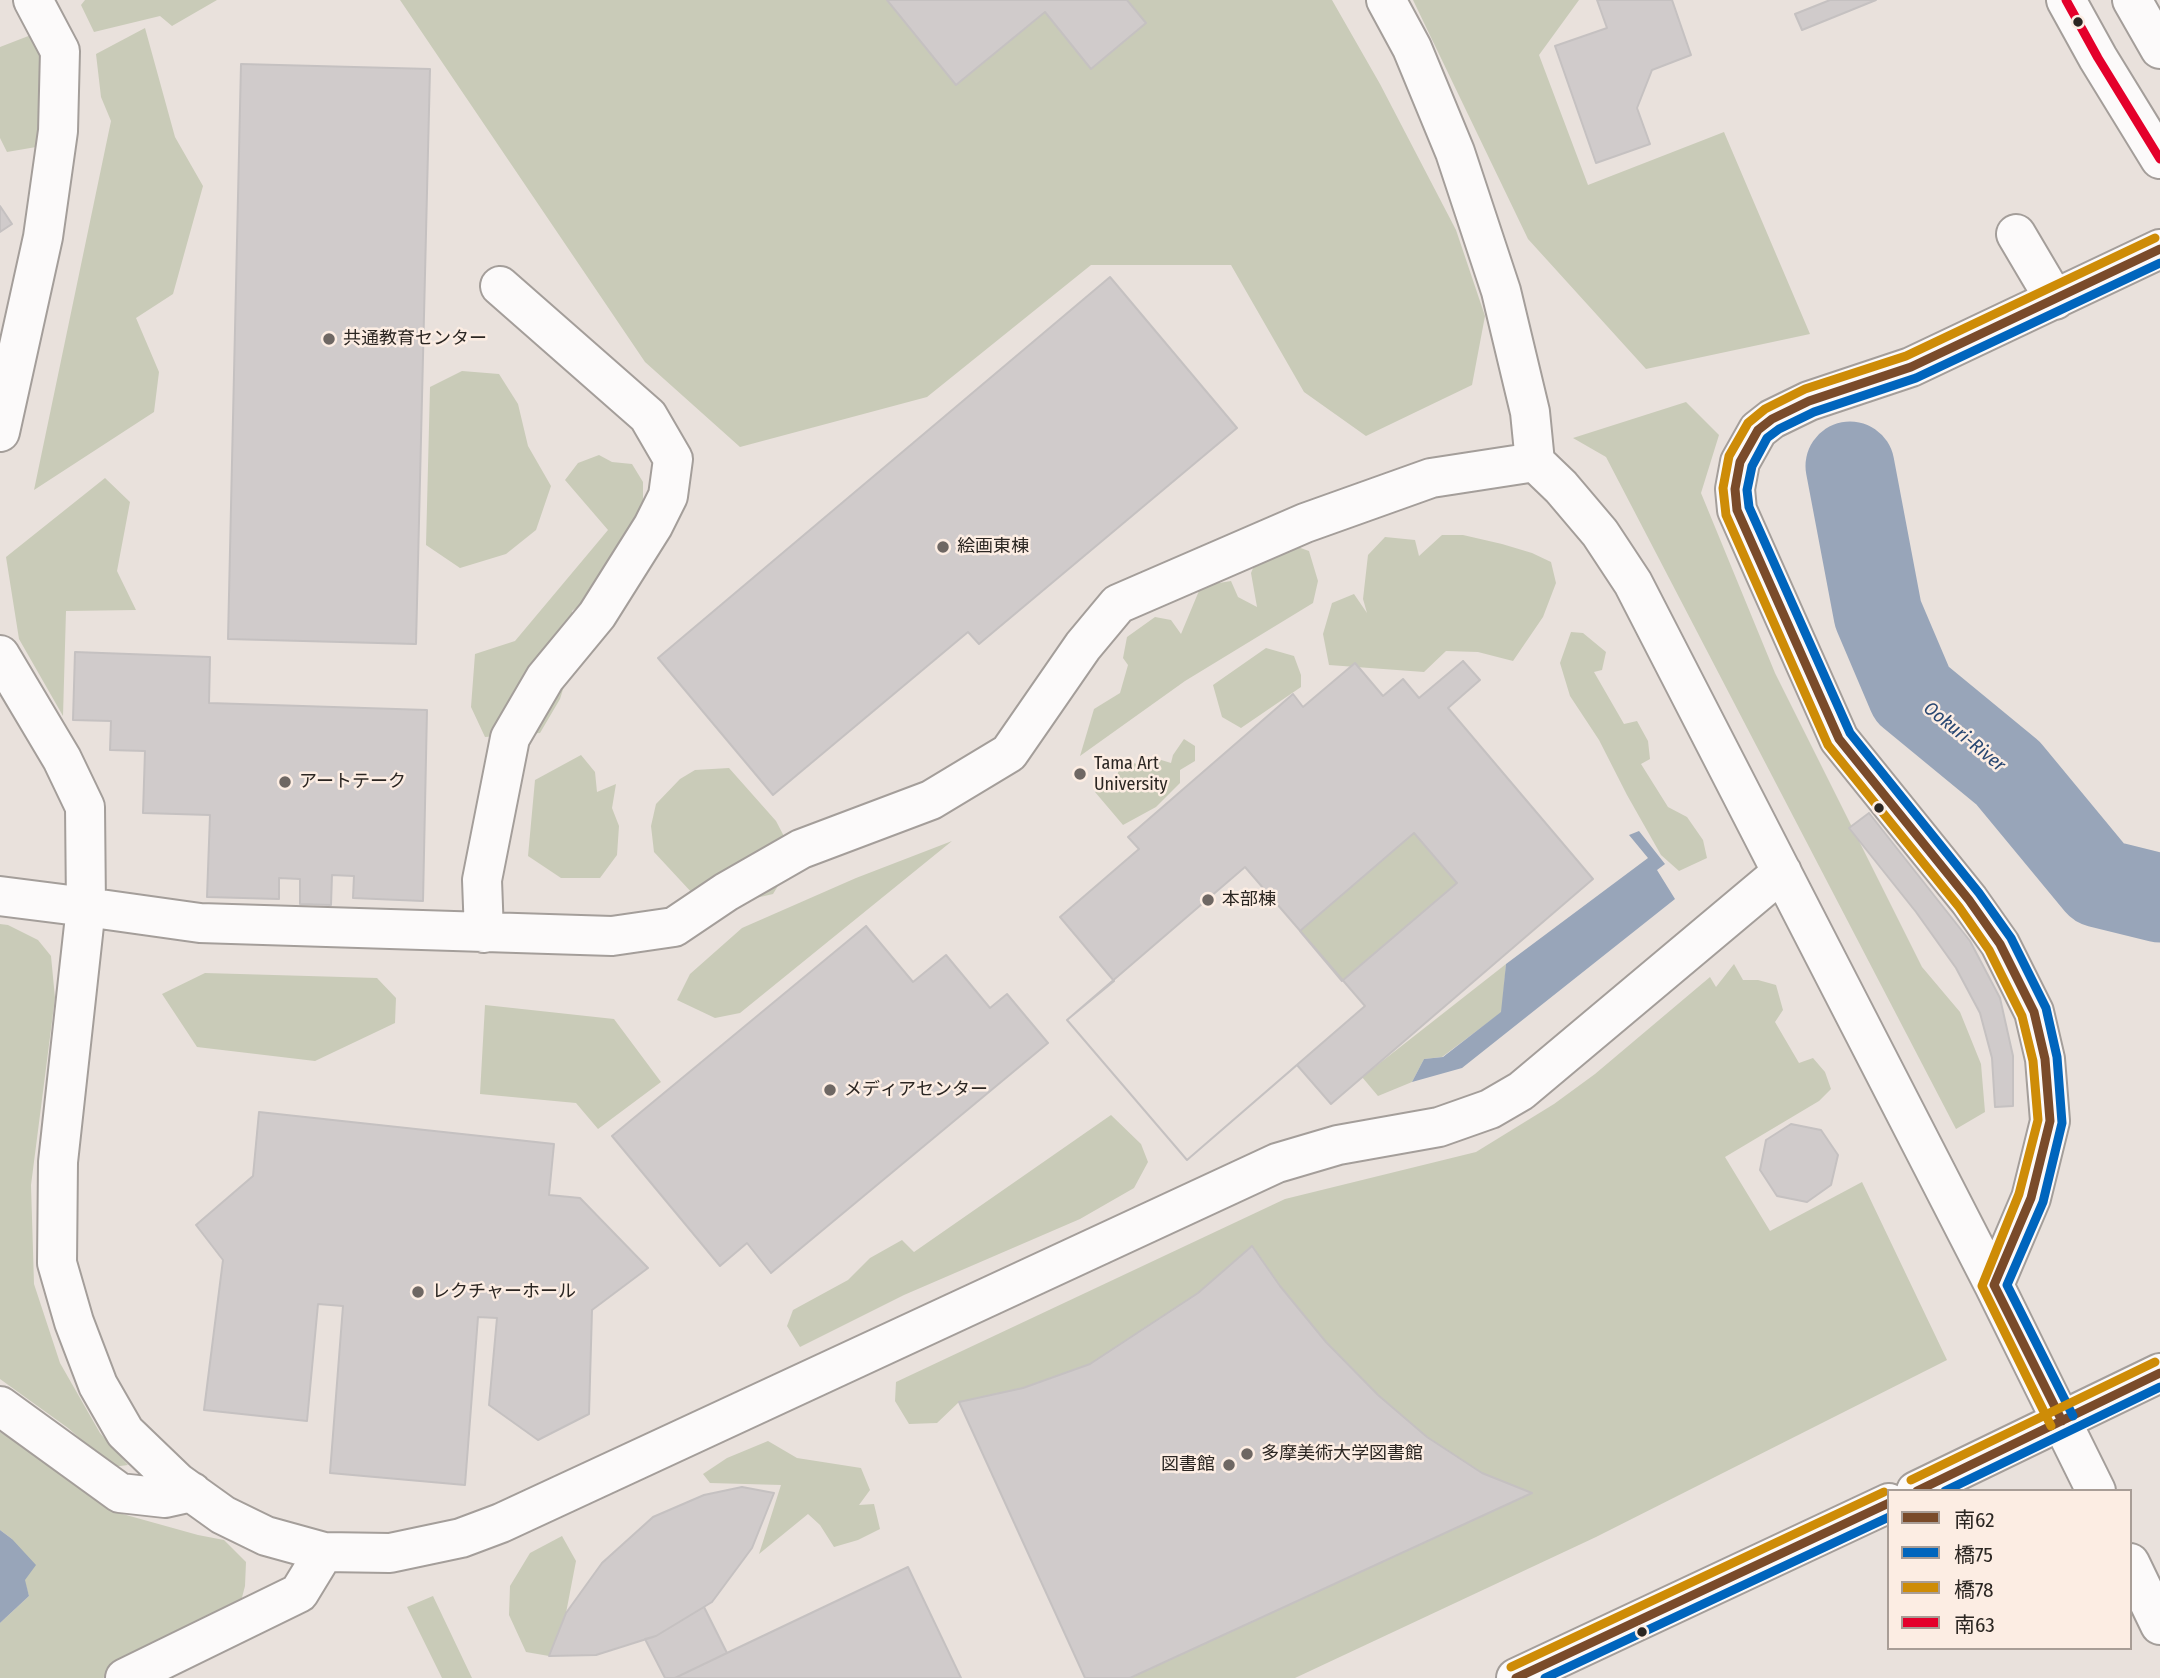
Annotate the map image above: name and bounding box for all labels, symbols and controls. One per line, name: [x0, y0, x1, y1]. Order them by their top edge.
unlabelled marker: [2071, 15, 2085, 29]
place label: 共通教育センター: [343, 328, 487, 350]
marker: 共通教育センター: [321, 331, 337, 347]
place label: 絵画東棟: [957, 536, 1029, 558]
marker: 絵画東棟: [935, 539, 951, 555]
water label: Ookuri-River: [1919, 697, 2009, 777]
place label: Tama Art University: [1094, 753, 1168, 796]
marker: Tama Art University: [1072, 766, 1088, 782]
place label: アートテーク: [299, 771, 406, 793]
marker: アートテーク: [277, 774, 293, 790]
unlabelled marker: [1872, 801, 1886, 815]
place label: 本部棟: [1222, 889, 1276, 911]
marker: 本部棟: [1200, 892, 1216, 908]
place label: メディアセンター: [844, 1079, 988, 1101]
marker: メディアセンター: [822, 1082, 838, 1098]
place label: レクチャーホール: [432, 1281, 576, 1303]
marker: レクチャーホール: [410, 1284, 426, 1300]
place label: 多摩美術大学図書館: [1261, 1443, 1423, 1465]
marker: 多摩美術大学図書館: [1239, 1446, 1255, 1462]
place label: 図書館: [1161, 1454, 1215, 1476]
marker: 図書館: [1221, 1457, 1237, 1473]
legend: [1887, 1489, 2132, 1650]
text: 南62: [1954, 1507, 1995, 1533]
text: 橋75: [1954, 1542, 1993, 1568]
text: 橋78: [1954, 1577, 1994, 1603]
text: 南63: [1954, 1612, 1995, 1638]
unlabelled marker: [1635, 1625, 1649, 1639]

